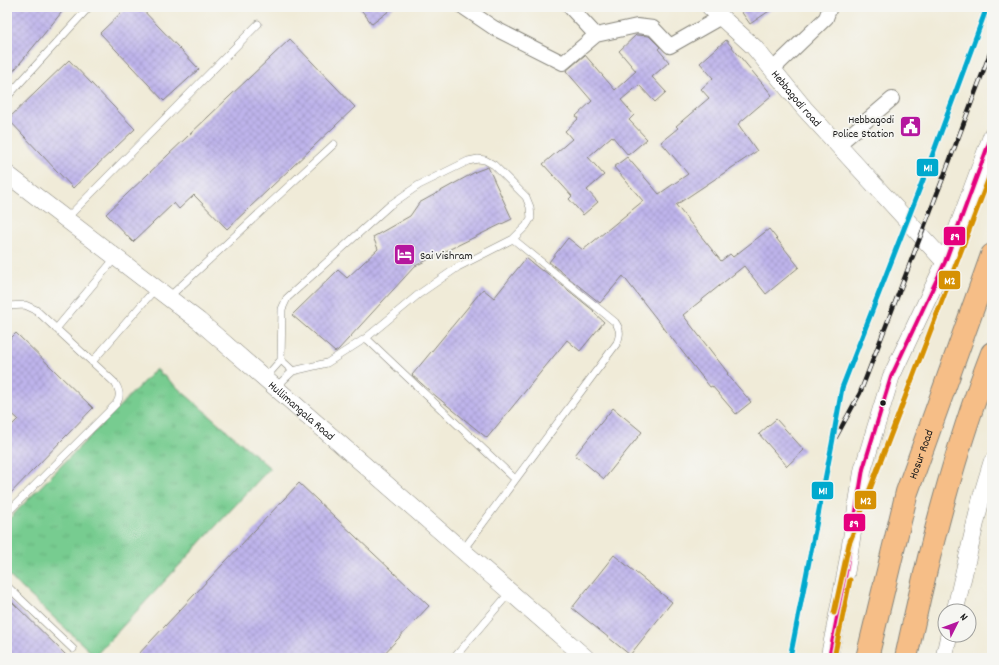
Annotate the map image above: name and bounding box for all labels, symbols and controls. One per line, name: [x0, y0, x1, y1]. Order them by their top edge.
street label: Hebbagodi road: [766, 67, 824, 131]
place label: Hebbagodi Police Station: [832, 112, 894, 143]
public building icon: Hebbagodi Police Station: [897, 113, 923, 139]
line badge: M1: [916, 158, 939, 177]
text: M1: [924, 161, 932, 177]
line badge: 89: [943, 226, 966, 246]
text: 89: [950, 230, 960, 246]
hotel icon: Sai Vishram: [392, 242, 418, 268]
place label: Sai Vishram: [420, 248, 473, 265]
line badge: M2: [938, 270, 961, 290]
text: M2: [944, 274, 956, 290]
street label: Hullimangala Road: [264, 378, 338, 445]
unlabelled marker: [878, 398, 888, 408]
street label: Hosur Road: [905, 428, 939, 482]
line badge: M1: [811, 481, 834, 500]
text: M1: [819, 484, 827, 500]
line badge: M2: [854, 490, 877, 510]
text: M2: [860, 494, 872, 510]
line badge: 89: [843, 513, 866, 532]
text: 89: [849, 517, 859, 533]
north arrow: [937, 603, 977, 643]
text: N: [955, 610, 971, 625]

